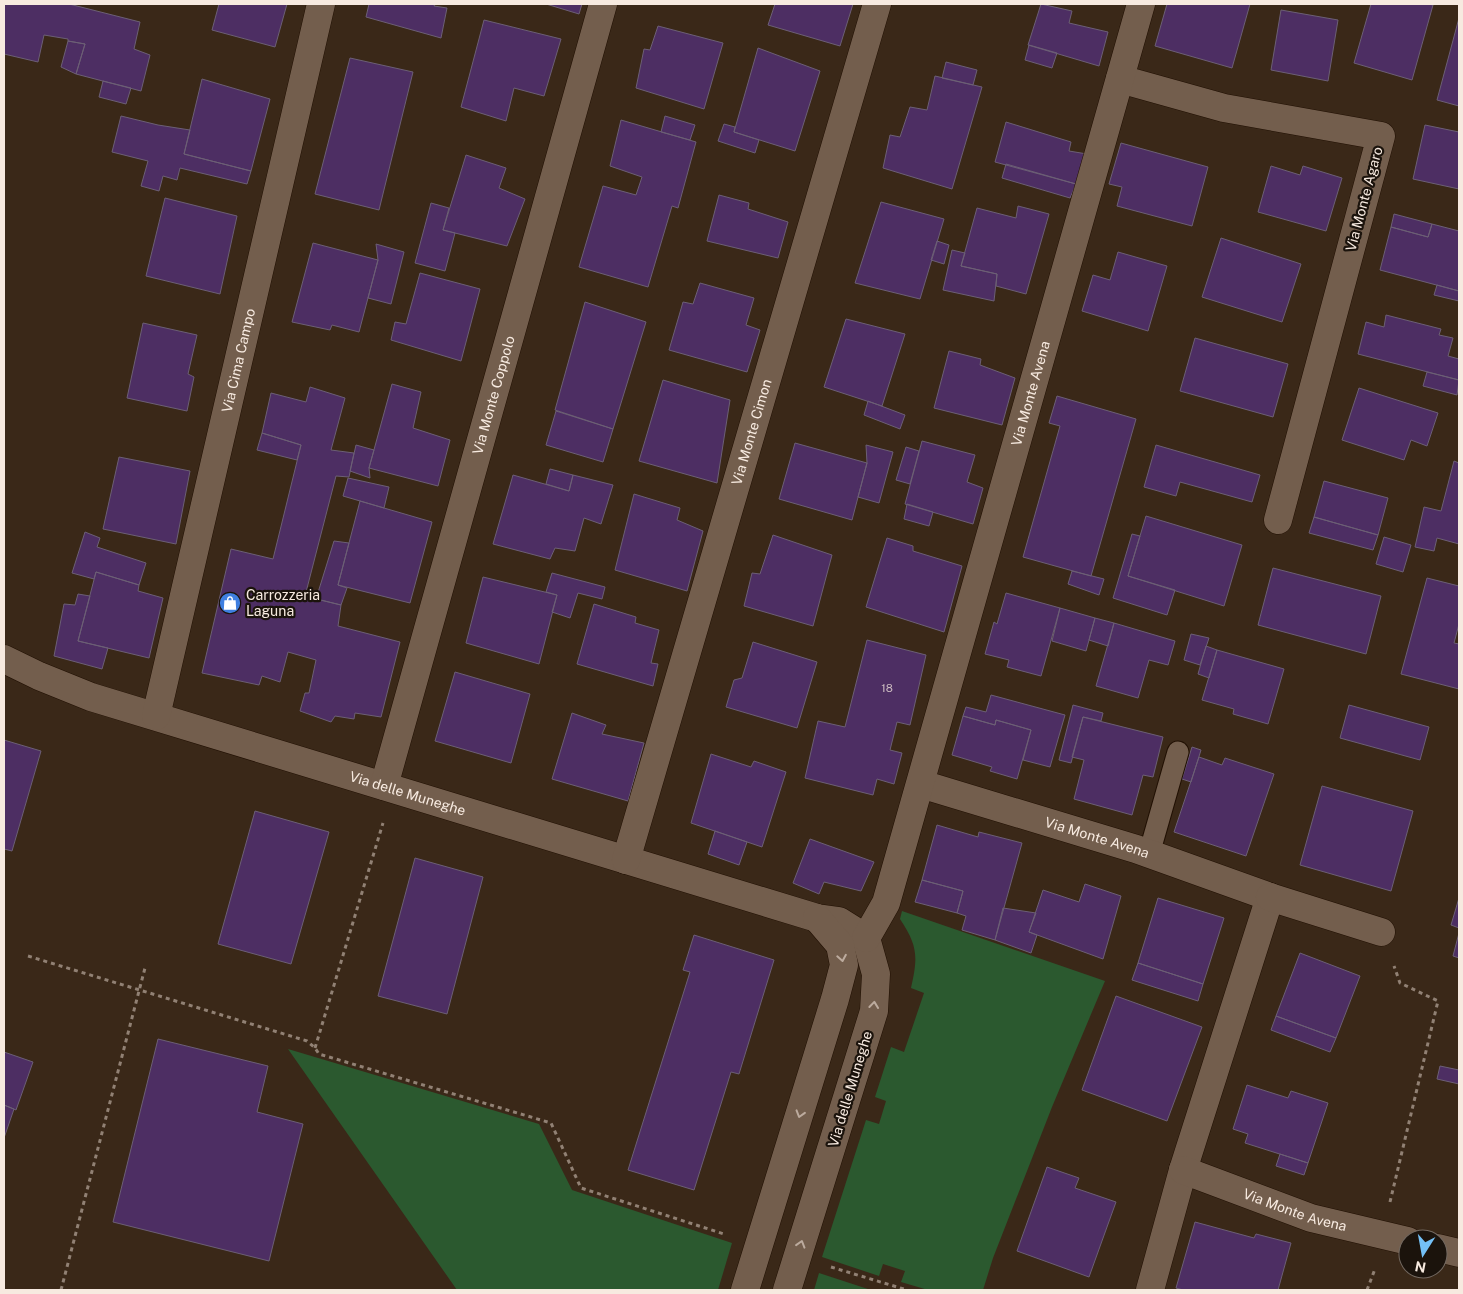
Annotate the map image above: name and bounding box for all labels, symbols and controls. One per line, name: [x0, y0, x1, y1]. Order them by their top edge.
street label: Via Monte Agaro: [1342, 145, 1386, 253]
street label: Via Cima Campo: [219, 307, 258, 414]
street label: Via Monte Coppolo: [469, 334, 518, 456]
street label: Via Monte Avena: [1008, 339, 1053, 448]
street label: Via Monte Cimon: [728, 377, 775, 487]
place label: Carrozzeria Laguna: [246, 587, 320, 619]
shop icon: Carrozzeria Laguna: [218, 591, 242, 615]
house number: 18: [881, 682, 893, 694]
street label: Via delle Muneghe: [348, 768, 468, 819]
street label: Via Monte Avena: [1043, 814, 1151, 861]
one-way arrow: [837, 954, 847, 962]
one-way arrow: [868, 1000, 879, 1008]
street label: Via delle Muneghe: [825, 1029, 875, 1149]
one-way arrow: [795, 1109, 805, 1117]
street label: Via Monte Avena: [1241, 1185, 1348, 1234]
north arrow: [1398, 1229, 1448, 1279]
one-way arrow: [796, 1240, 806, 1248]
text: N: [1414, 1258, 1427, 1276]

